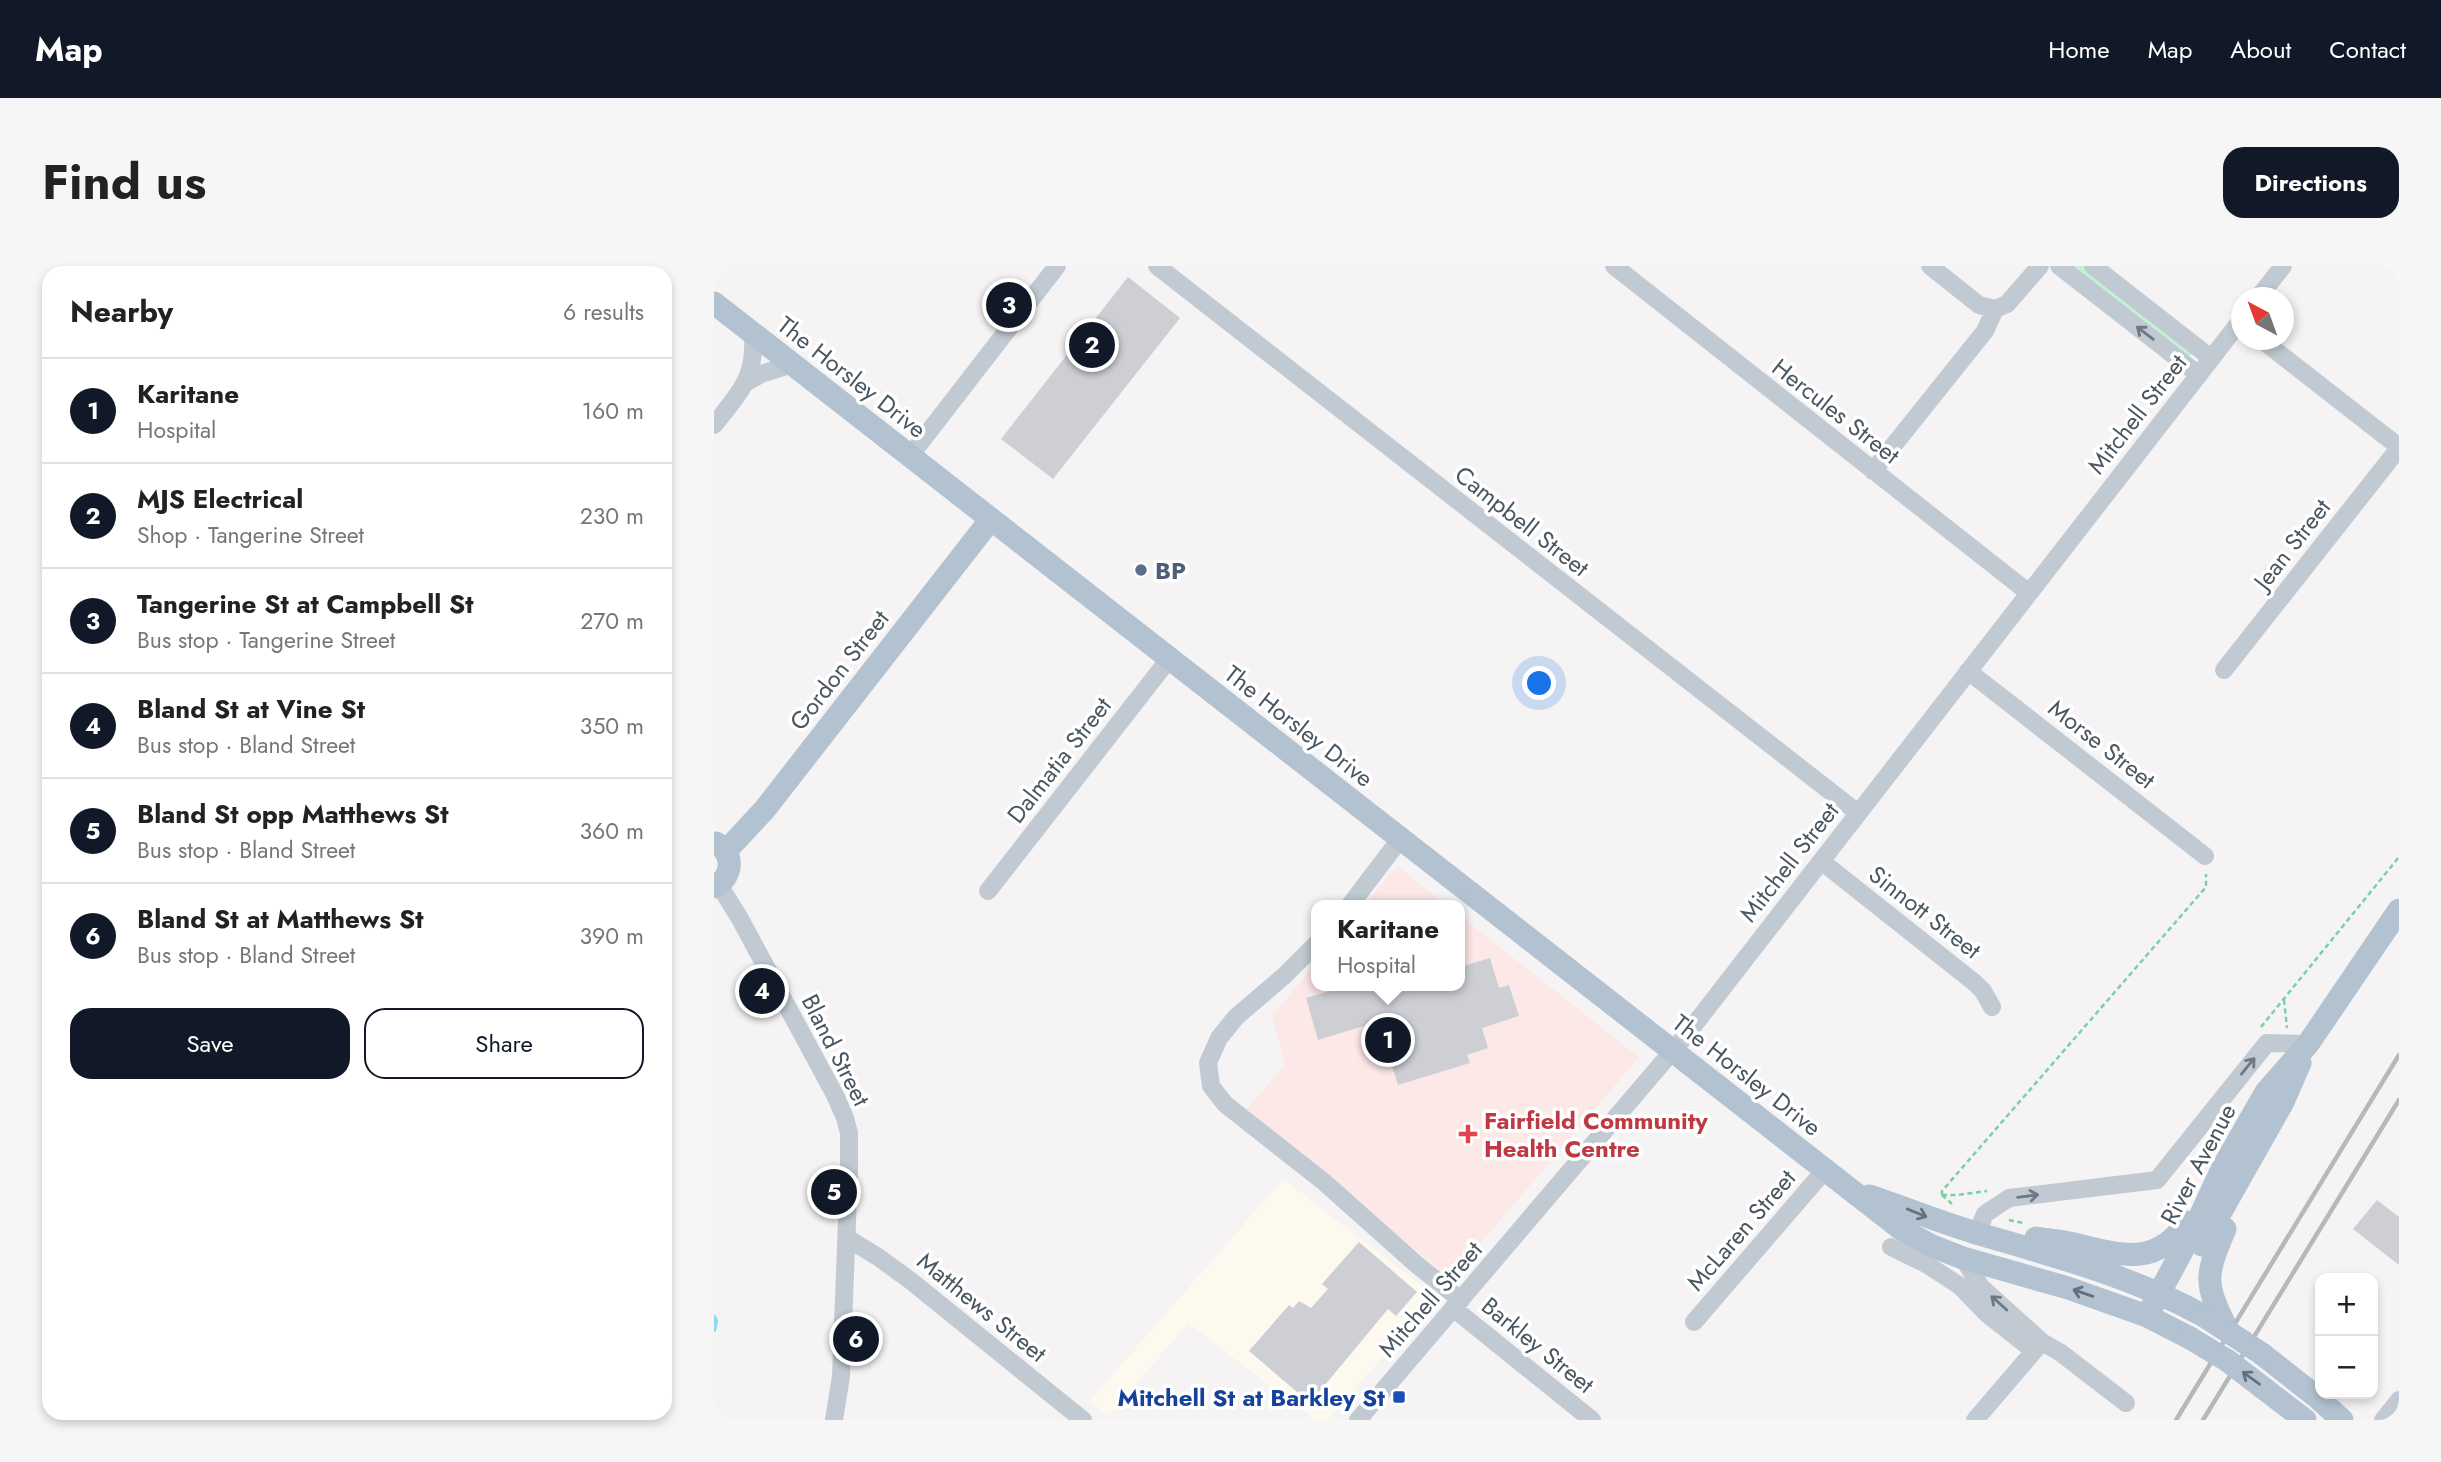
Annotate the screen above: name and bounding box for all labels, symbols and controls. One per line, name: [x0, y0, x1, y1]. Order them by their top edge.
text: Map: [35, 26, 103, 73]
text: Home: [2048, 32, 2110, 67]
text: Map: [2148, 32, 2192, 67]
text: About: [2230, 32, 2291, 67]
text: Contact: [2329, 32, 2406, 67]
text: Find us: [42, 147, 206, 217]
button: Directions: [2223, 147, 2399, 218]
pin: 3: [986, 279, 1032, 331]
north arrow: [2231, 287, 2294, 350]
text: Nearby: [70, 290, 173, 333]
text: 6 results: [563, 295, 644, 329]
street label: The Horsley Drive: [770, 308, 934, 446]
pin: 2: [1069, 319, 1115, 371]
one-way arrow: [2136, 325, 2154, 340]
street label: Mitchell Street: [2079, 347, 2195, 481]
street label: Hercules Street: [1765, 350, 1907, 472]
text: Karitane: [137, 375, 239, 413]
text: 1: [87, 394, 99, 428]
text: 160 m: [582, 394, 644, 428]
text: Hospital: [137, 413, 216, 447]
street label: Campbell Street: [1447, 457, 1597, 585]
text: MJS Electrical: [137, 480, 303, 518]
street label: Jean Street: [2244, 491, 2339, 599]
text: 2: [85, 499, 101, 533]
text: 230 m: [580, 499, 644, 533]
text: Shop · Tangerine Street: [137, 518, 364, 552]
place label: BP: [1155, 553, 1186, 588]
marker: BP: [1133, 562, 1149, 578]
text: Tangerine St at Campbell St: [137, 585, 474, 623]
street label: Gordon Street: [781, 602, 897, 737]
text: 3: [86, 604, 100, 638]
text: 270 m: [580, 604, 644, 638]
text: Bus stop · Tangerine Street: [137, 623, 395, 657]
street label: The Horsley Drive: [1217, 657, 1381, 795]
your location: [1522, 666, 1556, 700]
street label: Dalmatia Street: [999, 689, 1120, 831]
text: Bland St at Vine St: [137, 690, 365, 728]
street label: Morse Street: [2041, 691, 2163, 797]
text: 4: [85, 709, 101, 743]
text: 350 m: [580, 709, 644, 743]
text: Bus stop · Bland Street: [137, 728, 355, 762]
text: Bland St opp Matthews St: [137, 795, 449, 833]
street label: Mitchell Street: [1731, 795, 1847, 929]
text: 5: [86, 814, 100, 848]
text: 360 m: [580, 814, 644, 848]
text: Bus stop · Bland Street: [137, 833, 355, 867]
street label: Sinnott Street: [1862, 857, 1989, 967]
text: Bland St at Matthews St: [137, 900, 423, 938]
popup: [1311, 900, 1465, 991]
text: Karitane: [1337, 910, 1439, 948]
text: 6: [85, 919, 101, 953]
text: 390 m: [580, 919, 644, 953]
text: Bus stop · Bland Street: [137, 938, 355, 972]
text: Hospital: [1337, 948, 1416, 982]
pin: 4: [739, 965, 785, 1017]
street label: Bland Street: [793, 988, 879, 1112]
street label: The Horsley Drive: [1665, 1006, 1829, 1144]
button: Save: [70, 1008, 350, 1079]
button: Share: [364, 1008, 644, 1079]
pin: 1: [1365, 1014, 1411, 1066]
one-way arrow: [2241, 1058, 2256, 1076]
street label: River Avenue: [2151, 1097, 2245, 1231]
place label: Fairfield Community Health Centre: [1484, 1103, 1708, 1166]
marker: Fairfield Community Health Centre: [1458, 1124, 1478, 1144]
street label: McLaren Street: [1678, 1162, 1804, 1298]
pin: 5: [811, 1166, 857, 1218]
one-way arrow: [2016, 1189, 2039, 1202]
one-way arrow: [1906, 1207, 1928, 1220]
street label: Mitchell Street: [1370, 1233, 1490, 1365]
street label: Matthews Street: [910, 1244, 1054, 1370]
map controls: [2315, 1273, 2378, 1399]
button: +: [2315, 1273, 2378, 1336]
one-way arrow: [2072, 1286, 2094, 1298]
street label: Barkley Street: [1474, 1289, 1602, 1402]
one-way arrow: [1990, 1295, 2008, 1311]
pin: 6: [833, 1313, 879, 1365]
button: −: [2315, 1336, 2378, 1399]
one-way arrow: [2242, 1371, 2261, 1385]
place label: Mitchell St at Barkley St: [1118, 1380, 1385, 1415]
marker: Mitchell St at Barkley St: [1391, 1389, 1407, 1405]

